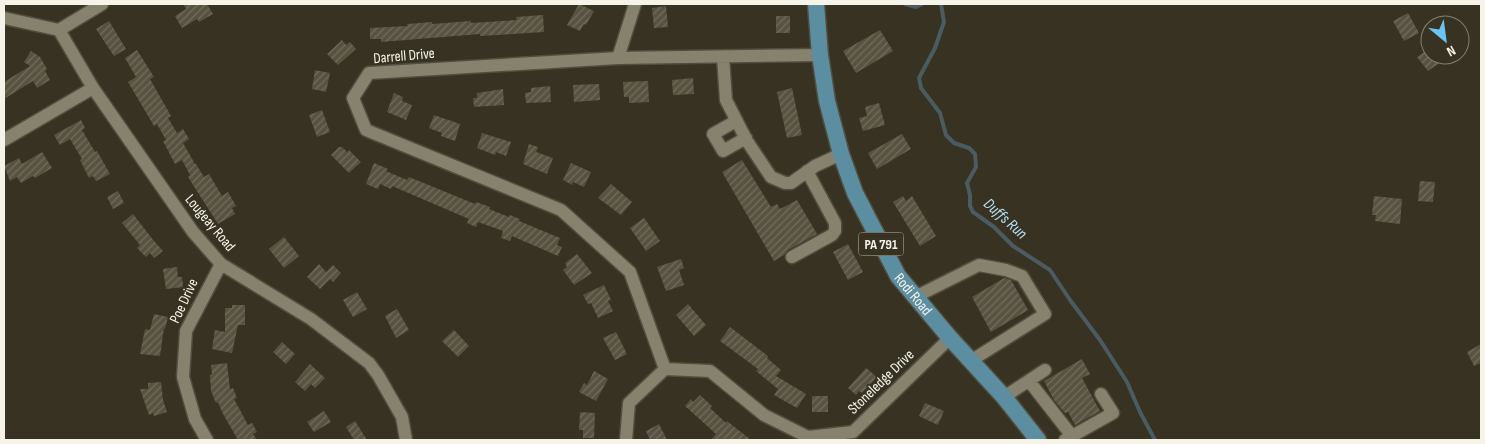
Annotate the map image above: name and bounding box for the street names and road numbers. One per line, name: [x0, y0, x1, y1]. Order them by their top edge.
street label: Darrell Drive: [372, 44, 436, 68]
street label: Lougeay Road: [181, 191, 239, 255]
road number: PA 791: [858, 232, 904, 255]
street label: Rodi Road: [890, 269, 936, 319]
street label: Poe Drive: [165, 276, 203, 326]
street label: Stoneledge Drive: [844, 346, 918, 418]

